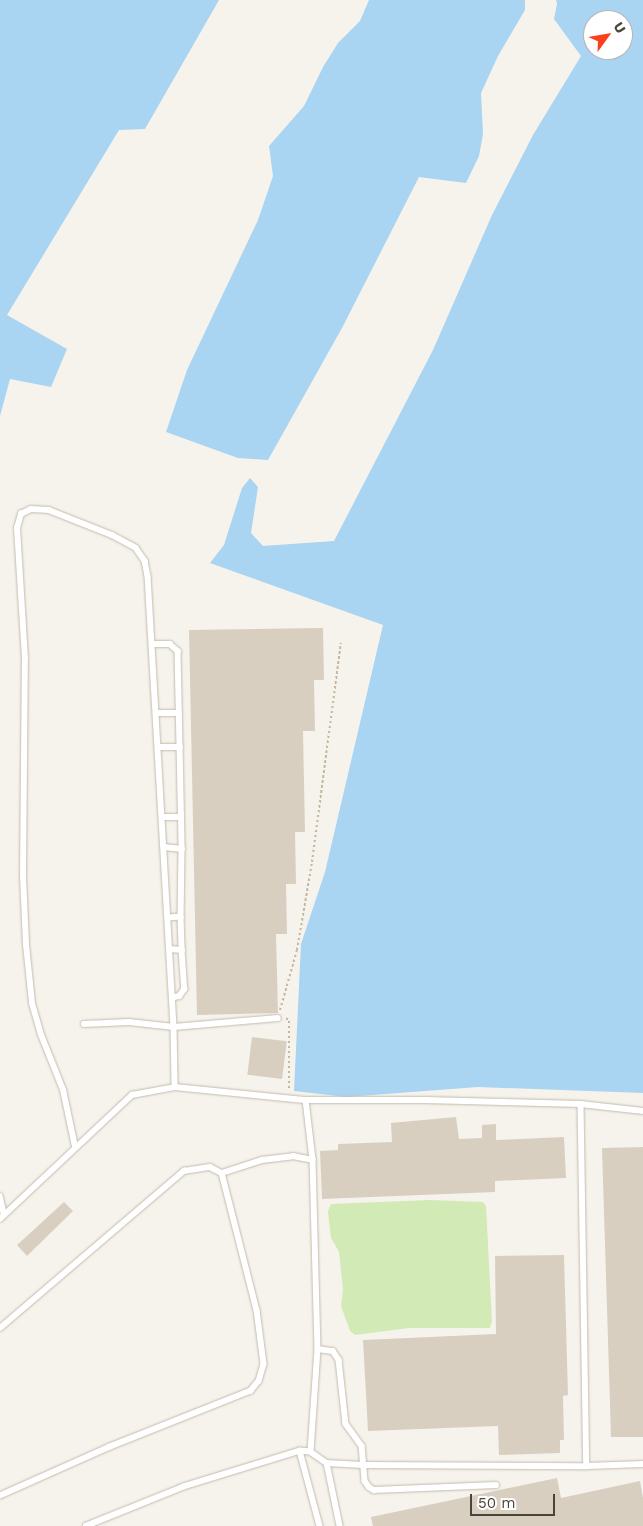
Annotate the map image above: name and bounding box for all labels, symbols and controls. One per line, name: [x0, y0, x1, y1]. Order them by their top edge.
north arrow: [583, 10, 633, 60]
text: U: [610, 19, 629, 36]
scale bar: [473, 1484, 558, 1516]
text: 50 m: [478, 1494, 515, 1512]

